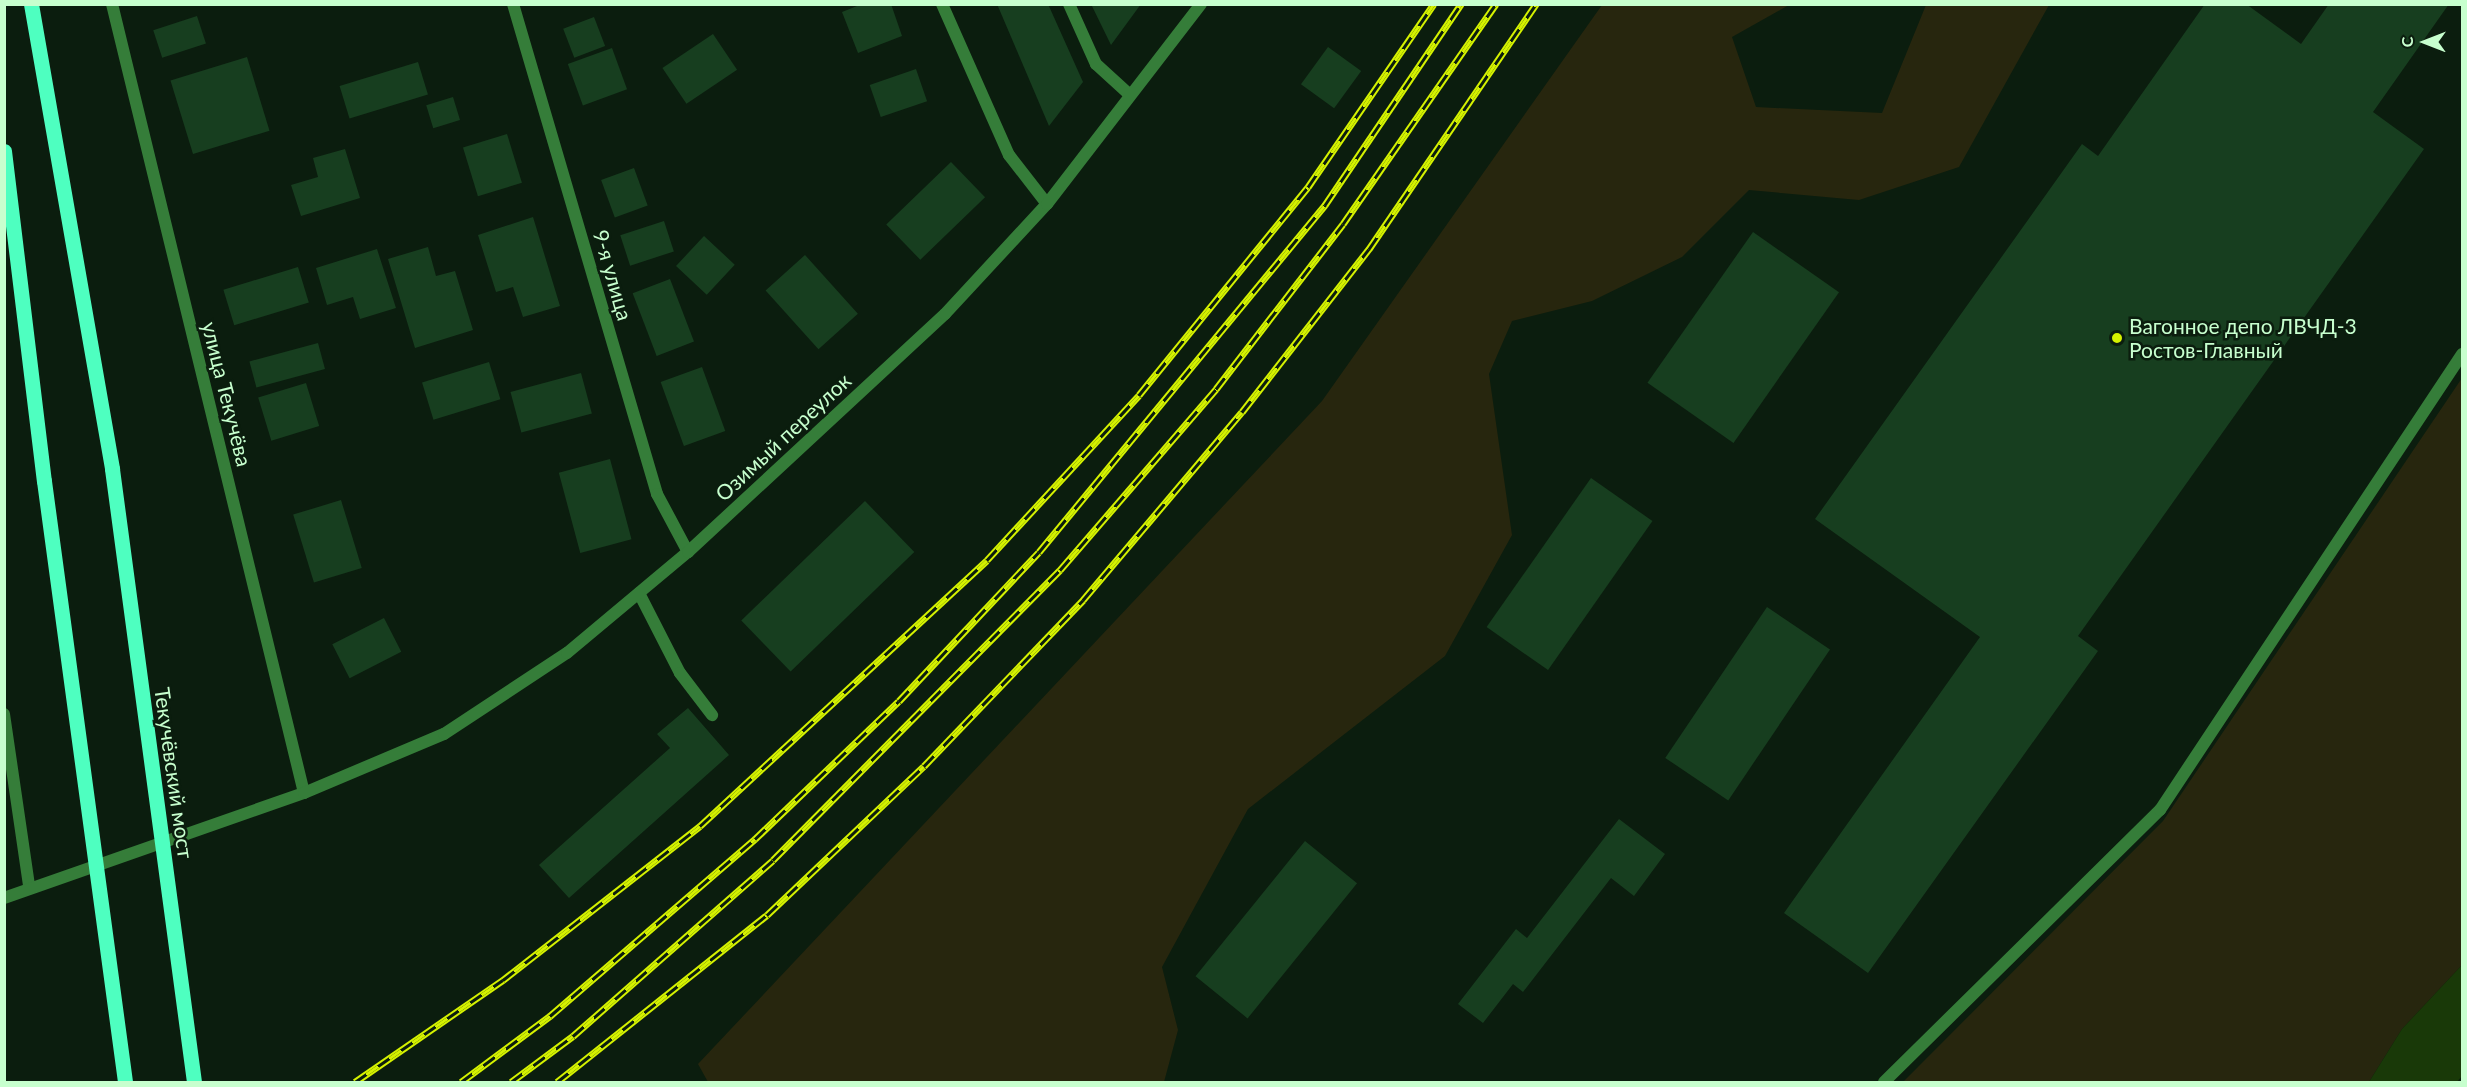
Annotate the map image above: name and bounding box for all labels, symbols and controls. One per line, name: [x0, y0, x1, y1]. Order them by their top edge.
north arrow: [2395, 12, 2455, 72]
text: С: [2397, 37, 2416, 47]
street label: 9-я улица: [588, 227, 638, 323]
place label: Вагонное депо ЛВЧД-3 Ростов-Главный: [2129, 313, 2357, 363]
street label: улица Текучёва: [197, 319, 257, 469]
marker: Вагонное депо ЛВЧД-3 Ростов-Главный: [2110, 331, 2124, 345]
street label: Озимый переулок: [710, 368, 856, 506]
street label: Текучёвский мост: [150, 686, 198, 860]

